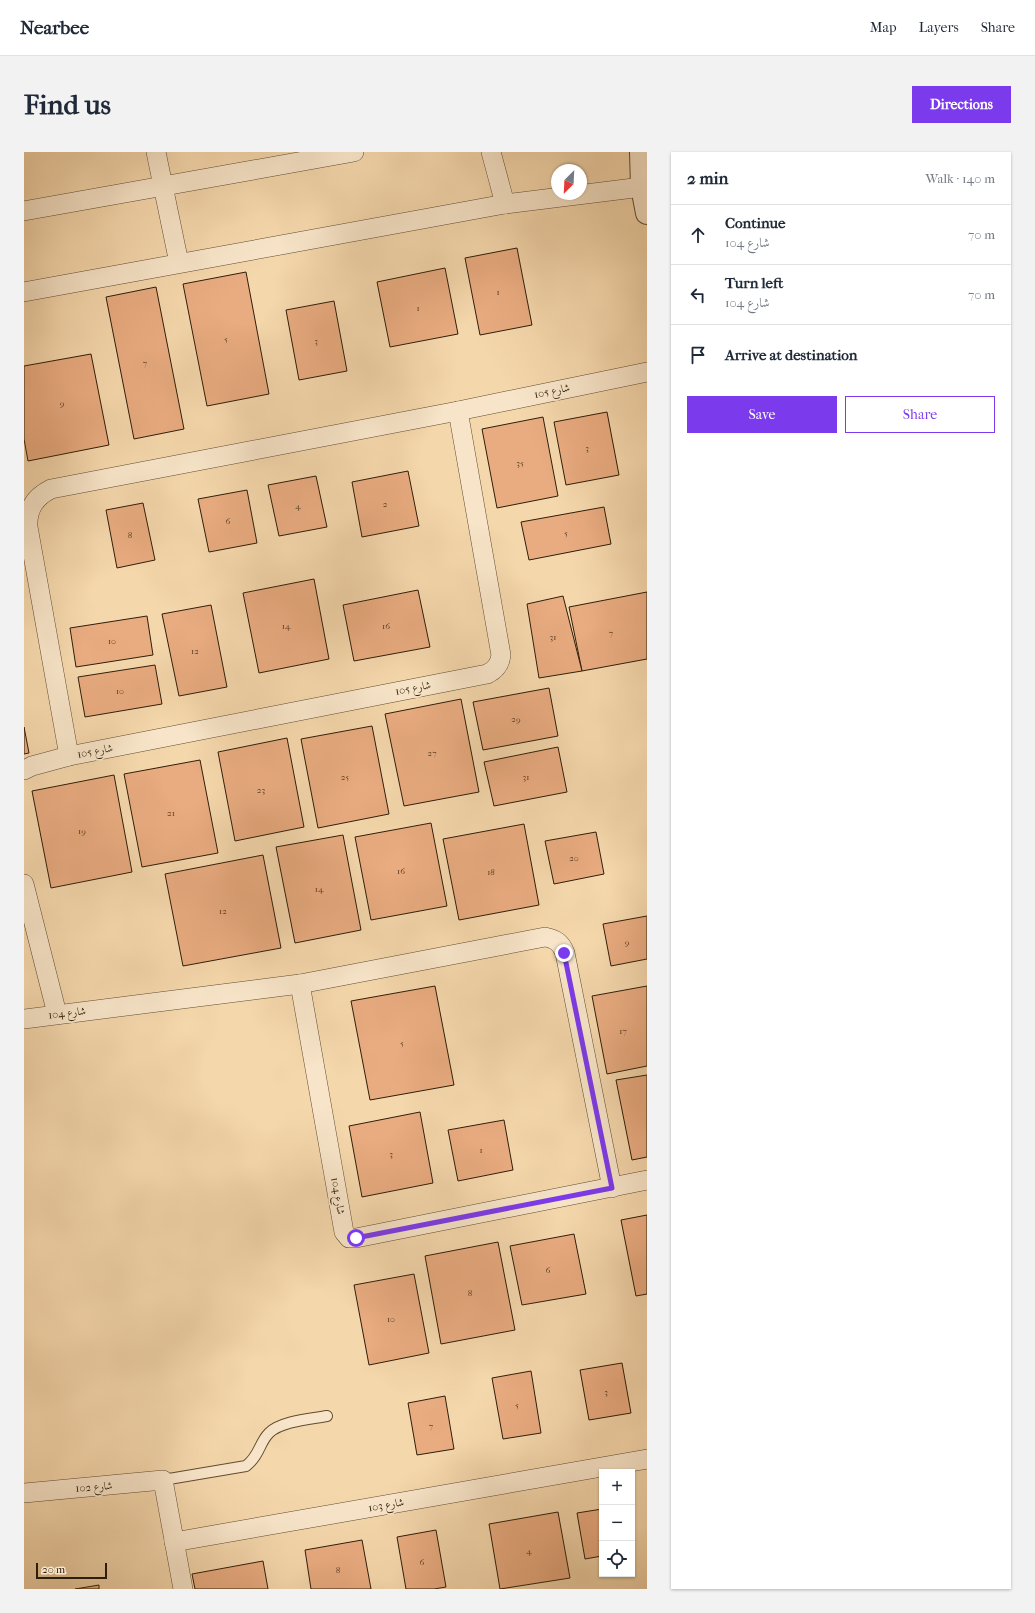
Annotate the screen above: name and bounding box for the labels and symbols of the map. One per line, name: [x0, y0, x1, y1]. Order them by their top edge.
north arrow: [551, 164, 587, 200]
house number: 1: [496, 287, 500, 297]
house number: 1: [416, 303, 420, 313]
house number: 5: [224, 334, 228, 344]
house number: 3: [314, 336, 318, 346]
house number: 7: [143, 358, 148, 368]
street label: شارع 105: [533, 381, 572, 404]
house number: 9: [60, 398, 65, 408]
house number: 3: [585, 443, 589, 453]
house number: 35: [516, 458, 524, 468]
house number: 2: [383, 499, 388, 509]
house number: 4: [295, 501, 301, 511]
house number: 6: [226, 516, 231, 526]
house number: 5: [564, 528, 568, 538]
house number: 8: [128, 530, 133, 540]
house number: 14: [282, 621, 291, 631]
house number: 16: [382, 621, 390, 631]
house number: 7: [609, 628, 614, 638]
house number: 31: [550, 632, 556, 642]
house number: 10: [108, 636, 116, 646]
house number: 12: [191, 646, 199, 656]
street label: شارع 105: [394, 678, 433, 701]
house number: 10: [116, 686, 124, 696]
house number: 29: [511, 714, 521, 724]
street label: شارع 105: [76, 741, 115, 764]
house number: 27: [428, 748, 437, 758]
house number: 25: [341, 772, 349, 782]
house number: 31: [523, 772, 529, 782]
house number: 23: [257, 785, 265, 795]
house number: 21: [167, 808, 175, 818]
house number: 19: [78, 826, 86, 836]
house number: 20: [569, 853, 579, 863]
house number: 16: [397, 866, 405, 876]
house number: 18: [487, 867, 495, 877]
house number: 14: [315, 884, 324, 894]
house number: 12: [219, 906, 227, 916]
house number: 9: [625, 937, 630, 947]
route end: [555, 944, 573, 962]
street label: شارع 104: [47, 1004, 87, 1025]
house number: 17: [619, 1026, 627, 1036]
house number: 5: [400, 1038, 404, 1048]
house number: 1: [479, 1145, 483, 1155]
house number: 3: [389, 1149, 393, 1159]
street label: شارع 104: [325, 1176, 348, 1216]
route start: [347, 1229, 365, 1247]
house number: 6: [546, 1265, 551, 1275]
house number: 8: [468, 1288, 473, 1298]
house number: 10: [387, 1314, 395, 1324]
house number: 3: [604, 1387, 608, 1397]
house number: 5: [515, 1400, 519, 1410]
house number: 7: [429, 1421, 434, 1431]
street label: شارع 102: [75, 1479, 113, 1498]
street label: شارع 103: [367, 1495, 405, 1517]
house number: 4: [526, 1546, 532, 1556]
house number: 6: [420, 1557, 425, 1567]
scale bar: [36, 1561, 107, 1580]
house number: 8: [336, 1565, 341, 1575]

